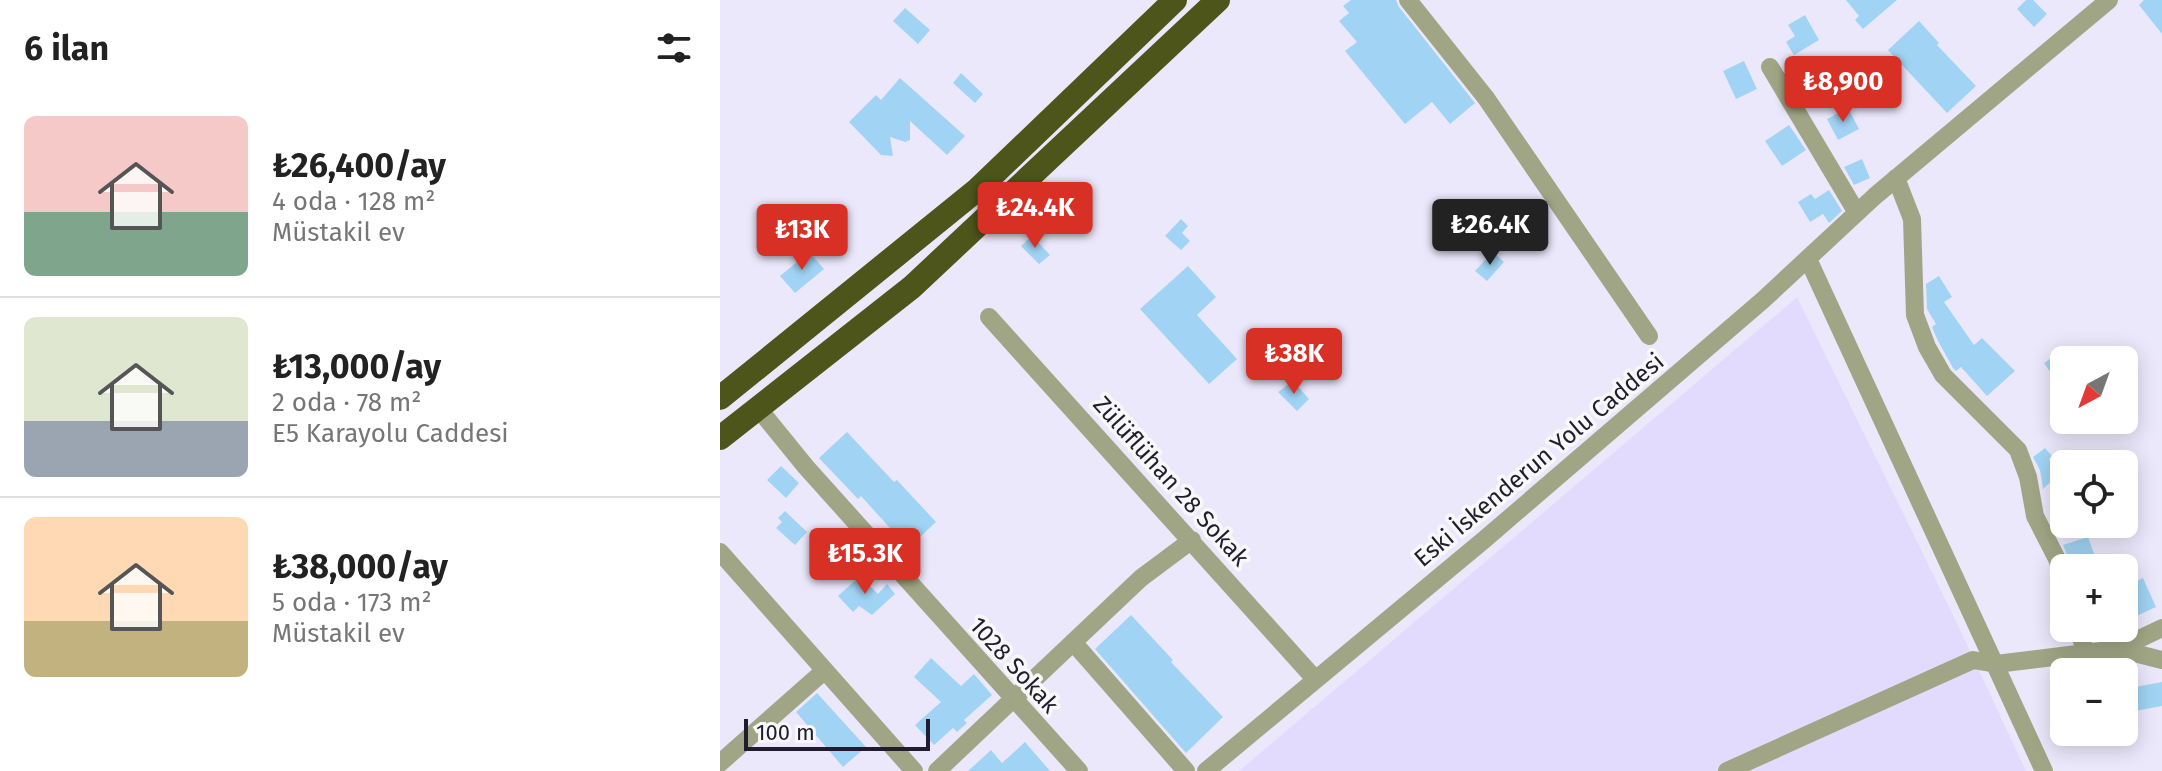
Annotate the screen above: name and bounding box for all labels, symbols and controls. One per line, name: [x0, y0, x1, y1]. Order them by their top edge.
icon: filters: [652, 26, 696, 70]
text: 6 ilan: [24, 28, 109, 69]
pin: ₺8,900: [1778, 56, 1908, 124]
text: ₺8,900: [1803, 66, 1883, 97]
text: ₺26,400/ay: [272, 145, 446, 186]
icon: home: [88, 148, 184, 244]
pin: ₺24.4K: [970, 182, 1100, 250]
text: 4 oda · 128 m²: [272, 186, 436, 217]
text: ₺24.4K: [996, 192, 1074, 223]
pin: ₺26.4K: [1425, 199, 1555, 267]
pin: ₺13K: [755, 204, 849, 272]
text: ₺26.4K: [1450, 209, 1530, 240]
text: ₺13K: [775, 214, 829, 245]
text: Müstakil ev: [272, 217, 405, 248]
pin: ₺38K: [1247, 328, 1341, 396]
text: ₺38K: [1264, 338, 1324, 369]
text: ₺13,000/ay: [272, 346, 441, 387]
north arrow: [2050, 346, 2138, 434]
map controls: [2050, 346, 2138, 746]
street label: Eski İskenderun Yolu Caddesi: [1409, 347, 1669, 573]
icon: home: [88, 349, 184, 445]
text: 2 oda · 78 m²: [272, 387, 421, 418]
street label: Zülüflühan 28 Sokak: [1087, 390, 1255, 572]
text: E5 Karayolu Caddesi: [272, 418, 509, 449]
button: locate: [2050, 450, 2138, 538]
pin: ₺15.3K: [800, 528, 930, 596]
text: ₺15.3K: [827, 538, 903, 569]
text: ₺38,000/ay: [272, 546, 448, 587]
icon: home: [88, 549, 184, 645]
button: +: [2050, 554, 2138, 642]
text: 5 oda · 173 m²: [272, 587, 432, 618]
street label: 1028 Sokak: [964, 611, 1065, 719]
text: Müstakil ev: [272, 618, 405, 649]
button: −: [2050, 658, 2138, 746]
scale bar: [744, 715, 930, 751]
text: 100 m: [756, 719, 815, 746]

